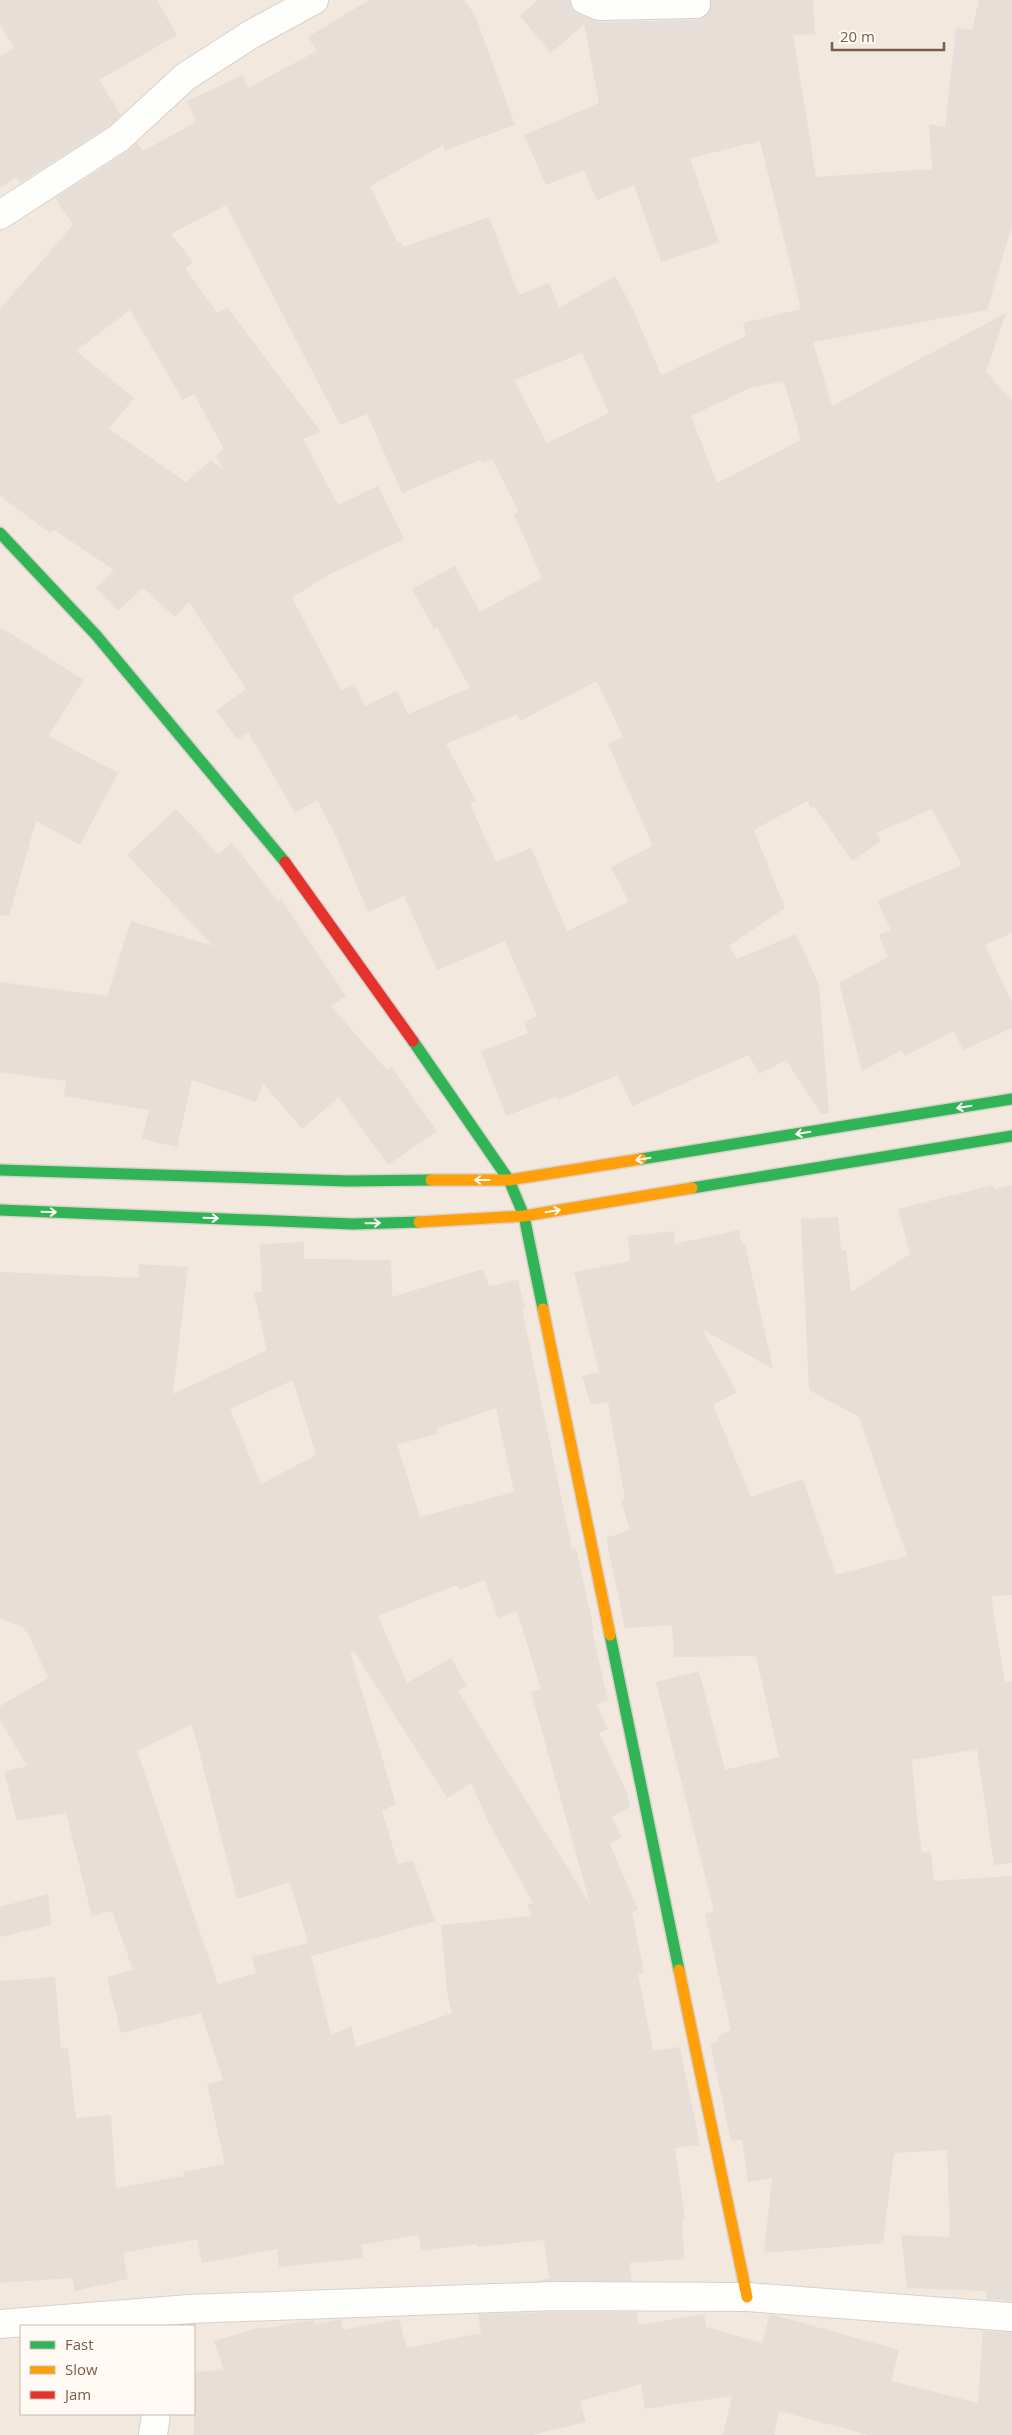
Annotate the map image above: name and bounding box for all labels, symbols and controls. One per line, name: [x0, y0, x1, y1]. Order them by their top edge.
scale bar: [832, 20, 944, 52]
text: 20 m: [840, 26, 875, 46]
one-way arrow: [956, 1102, 972, 1112]
one-way arrow: [796, 1128, 812, 1138]
one-way arrow: [635, 1154, 651, 1164]
one-way arrow: [475, 1175, 491, 1185]
one-way arrow: [545, 1206, 561, 1216]
one-way arrow: [40, 1207, 56, 1217]
one-way arrow: [203, 1214, 219, 1223]
one-way arrow: [365, 1219, 381, 1228]
legend: [20, 2325, 195, 2415]
text: Fast: [65, 2334, 94, 2354]
text: Slow: [65, 2359, 98, 2379]
text: Jam: [63, 2384, 91, 2404]

